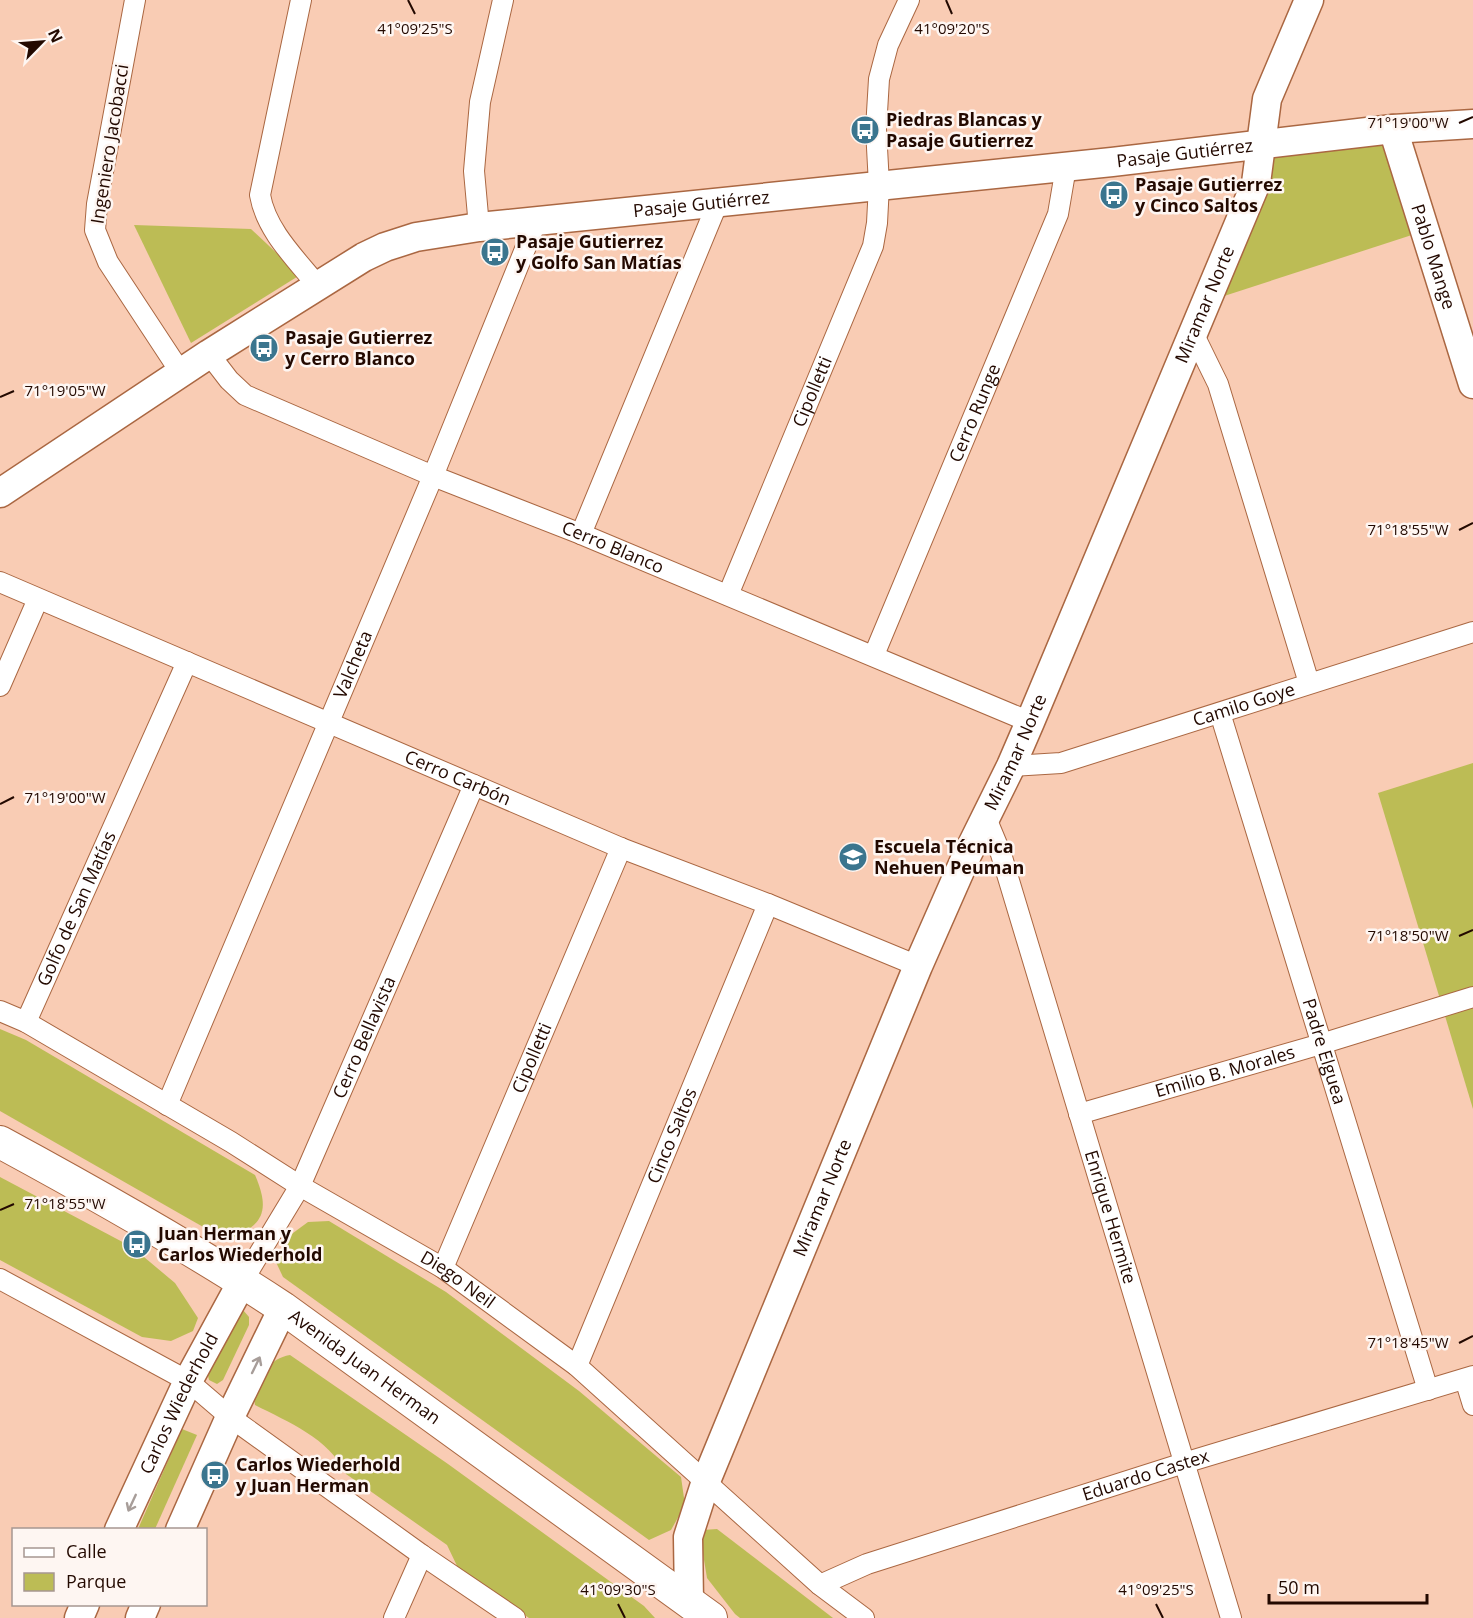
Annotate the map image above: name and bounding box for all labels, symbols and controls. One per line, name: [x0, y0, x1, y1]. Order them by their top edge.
north arrow: [12, 12, 72, 72]
text: 41°09'25"S: [377, 18, 453, 38]
text: 41°09'20"S: [914, 18, 990, 38]
text: N: [43, 25, 68, 46]
street label: Ingeniero Jacobacci: [85, 62, 134, 226]
place label: Piedras Blancas y Pasaje Gutierrez: [886, 107, 1043, 152]
text: 71°19'00"W: [1368, 112, 1449, 132]
bus stop icon: Piedras Blancas y Pasaje Gutierrez: [849, 114, 881, 146]
street label: Pasaje Gutiérrez: [1115, 133, 1254, 172]
place label: Pasaje Gutierrez y Cinco Saltos: [1135, 172, 1283, 217]
bus stop icon: Pasaje Gutierrez y Cinco Saltos: [1098, 179, 1130, 211]
street label: Pasaje Gutiérrez: [632, 184, 771, 222]
street label: Pablo Mange: [1406, 201, 1462, 312]
place label: Pasaje Gutierrez y Golfo San Matías: [516, 229, 682, 274]
bus stop icon: Pasaje Gutierrez y Golfo San Matías: [479, 236, 511, 268]
street label: Miramar Norte: [1169, 242, 1239, 366]
place label: Pasaje Gutierrez y Cerro Blanco: [285, 325, 433, 370]
bus stop icon: Pasaje Gutierrez y Cerro Blanco: [248, 332, 280, 364]
street label: Cipolletti: [786, 353, 837, 430]
street label: Cerro Runge: [943, 360, 1005, 466]
text: 71°19'05"W: [25, 380, 106, 400]
street label: Cerro Blanco: [559, 515, 668, 578]
text: 71°18'55"W: [1368, 519, 1449, 539]
street label: Valcheta: [327, 627, 377, 702]
street label: Camilo Goye: [1190, 676, 1298, 731]
street label: Miramar Norte: [978, 690, 1051, 814]
street label: Cerro Carbón: [401, 744, 515, 810]
text: 71°19'00"W: [25, 787, 106, 807]
street label: Golfo de San Matías: [31, 827, 121, 990]
place label: Escuela Técnica Nehuen Peuman: [874, 834, 1024, 879]
school or university icon: Escuela Técnica Nehuen Peuman: [837, 841, 869, 873]
text: 71°18'50"W: [1368, 925, 1449, 945]
street label: Cerro Bellavista: [326, 972, 401, 1102]
street label: Padre Elguea: [1297, 995, 1352, 1107]
street label: Cipolletti: [505, 1019, 557, 1097]
street label: Emilio B. Morales: [1152, 1039, 1297, 1102]
street label: Cinco Saltos: [641, 1084, 702, 1187]
street label: Miramar Norte: [787, 1135, 857, 1260]
street label: Enrique Hermite: [1080, 1147, 1143, 1286]
text: 71°18'55"W: [25, 1193, 106, 1213]
place label: Juan Herman y Carlos Wiederhold: [156, 1221, 322, 1266]
bus stop icon: Juan Herman y Carlos Wiederhold: [121, 1228, 153, 1260]
street label: Diego Neil: [416, 1245, 500, 1313]
street label: Avenida Juan Herman: [285, 1303, 446, 1429]
street label: Carlos Wiederhold: [134, 1328, 223, 1478]
text: 71°18'45"W: [1368, 1332, 1449, 1352]
one-way arrow: [250, 1356, 262, 1374]
street label: Eduardo Castex: [1079, 1443, 1212, 1506]
place label: Carlos Wiederhold y Juan Herman: [236, 1452, 400, 1497]
bus stop icon: Carlos Wiederhold y Juan Herman: [199, 1459, 231, 1491]
one-way arrow: [125, 1493, 137, 1511]
legend: [12, 1528, 207, 1606]
text: Calle: [66, 1539, 107, 1563]
scale bar: [1269, 1567, 1426, 1605]
text: Parque: [66, 1569, 126, 1593]
text: 50 m: [1278, 1575, 1320, 1599]
text: 41°09'30"S: [580, 1579, 656, 1599]
text: 41°09'25"S: [1118, 1579, 1194, 1599]

